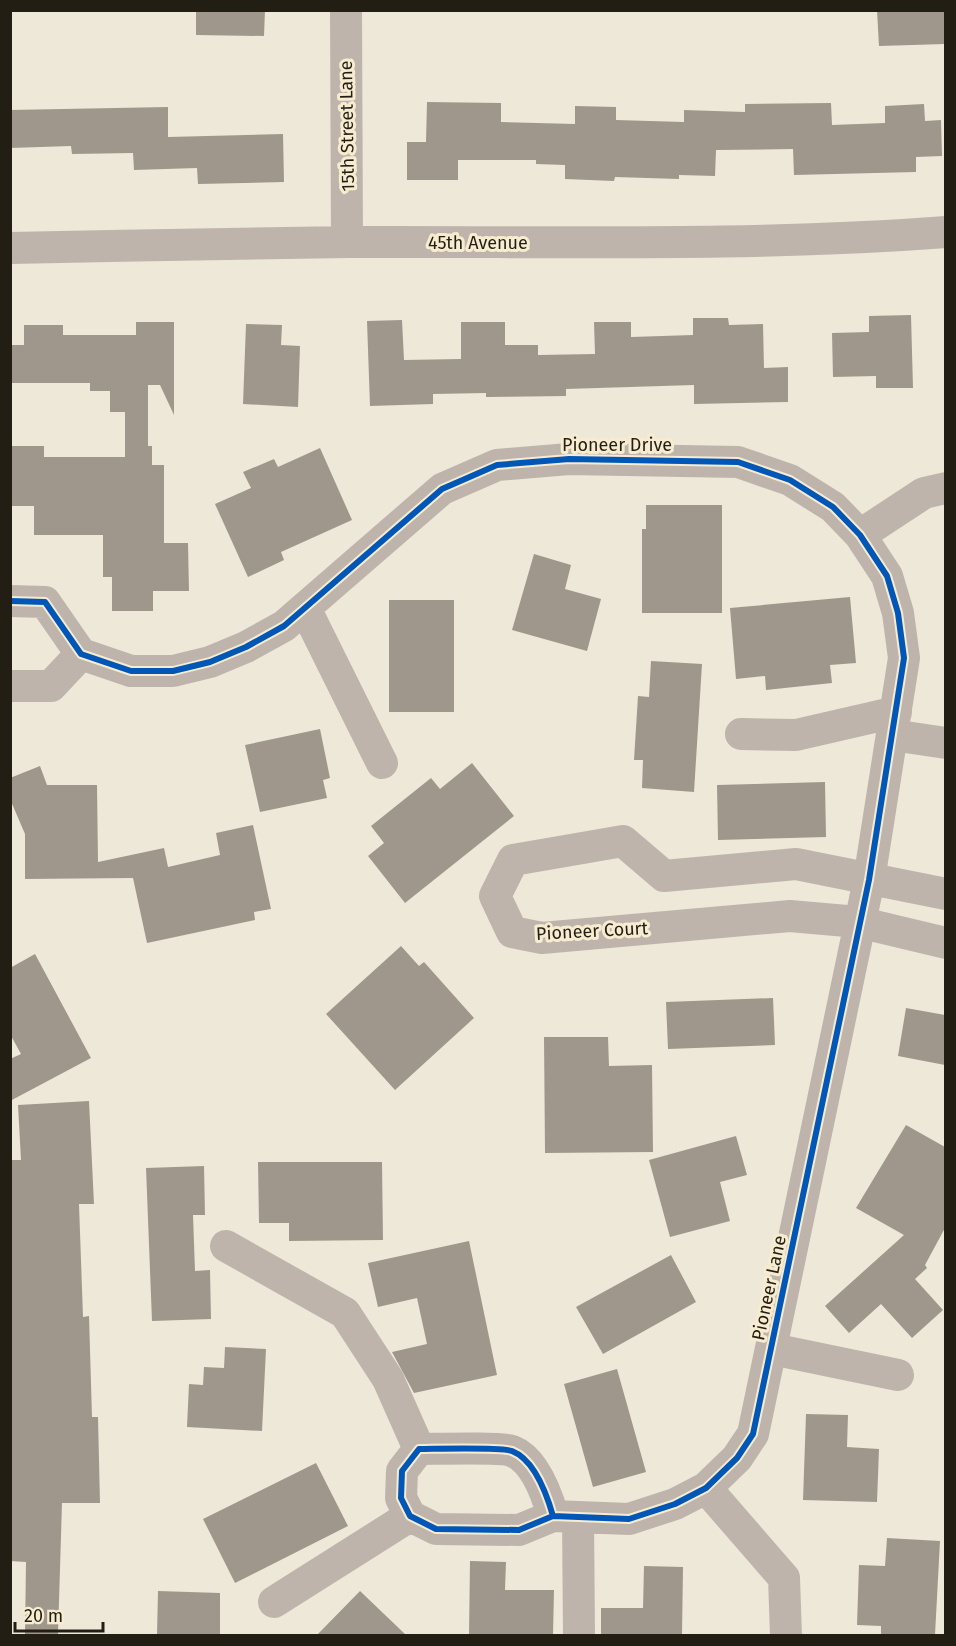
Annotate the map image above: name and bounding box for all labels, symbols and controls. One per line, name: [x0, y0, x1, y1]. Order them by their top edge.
street label: 15th Street Lane: [335, 60, 359, 192]
street label: 45th Avenue: [428, 232, 528, 254]
street label: Pioneer Drive: [562, 434, 672, 456]
street label: Pioneer Court: [535, 917, 649, 945]
street label: Pioneer Lane: [747, 1233, 791, 1343]
scale bar: [15, 1595, 104, 1633]
text: 20 m: [24, 1605, 63, 1627]

